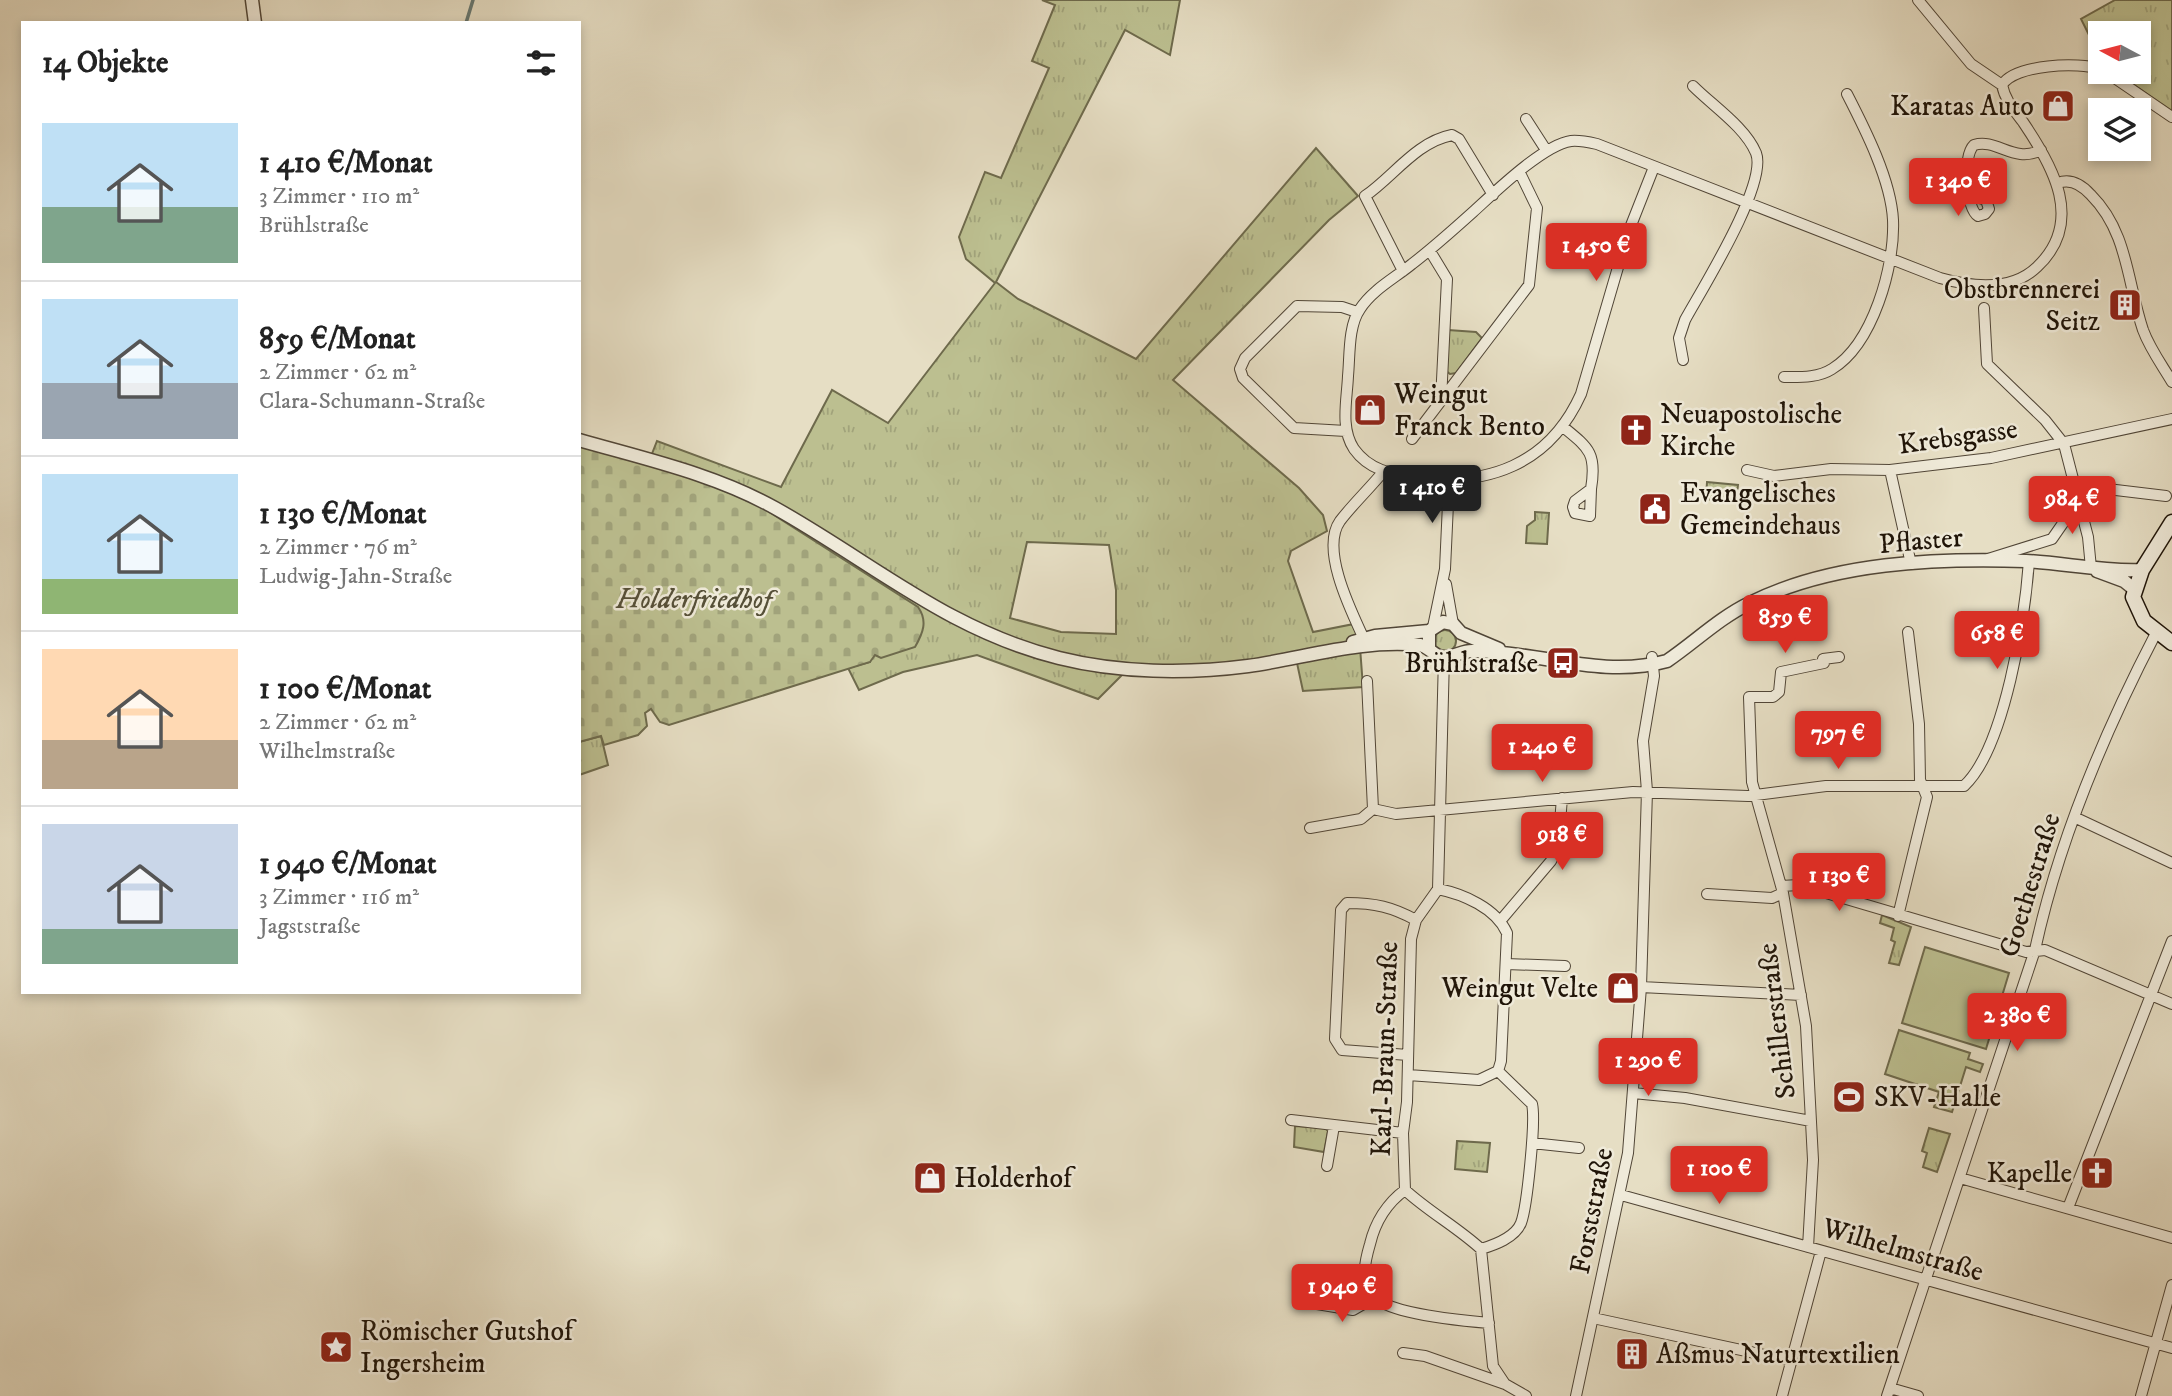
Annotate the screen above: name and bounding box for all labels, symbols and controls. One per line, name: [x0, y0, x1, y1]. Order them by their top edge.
north arrow: [2088, 21, 2151, 84]
map controls: [2088, 21, 2151, 161]
icon: filters: [522, 44, 560, 82]
text: 14 Objekte: [42, 45, 168, 82]
shop icon: Karatas Auto: [2039, 87, 2077, 125]
place label: Karatas Auto: [1890, 89, 2034, 124]
button: layers: [2088, 98, 2151, 161]
text: 1 410 €/Monat: [259, 145, 433, 182]
icon: home: [98, 151, 182, 235]
pin: 1 340 €: [1893, 158, 2023, 218]
text: 1 340 €: [1925, 166, 1991, 195]
text: 3 Zimmer · 110 m²: [259, 182, 419, 211]
text: Brühlstraße: [259, 211, 369, 240]
pin: 1 450 €: [1531, 224, 1661, 283]
text: 1 450 €: [1562, 231, 1630, 260]
place label: Obstbrennerei Seitz: [1944, 272, 2100, 339]
building icon: Obstbrennerei Seitz: [2106, 286, 2144, 324]
text: 859 €/Monat: [259, 321, 416, 358]
icon: home: [98, 327, 182, 411]
text: 2 Zimmer · 62 m²: [259, 358, 416, 387]
place label: Weingut Franck Bento: [1393, 377, 1545, 444]
text: Clara-Schumann-Straße: [259, 387, 485, 416]
shop icon: Weingut Franck Bento: [1351, 391, 1389, 429]
place label: Neuapostolische Kirche: [1660, 397, 1842, 464]
church icon: Neuapostolische Kirche: [1617, 411, 1655, 449]
street label: Krebsgasse: [1896, 411, 2020, 463]
pin: 1 410 €: [1367, 466, 1497, 525]
text: 1 410 €: [1399, 473, 1465, 502]
place label: Evangelisches Gemeindehaus: [1680, 476, 1841, 543]
pin: 984 €: [2023, 476, 2121, 536]
text: 984 €: [2045, 484, 2099, 513]
public building icon: Evangelisches Gemeindehaus: [1636, 490, 1674, 528]
text: 1 130 €/Monat: [259, 496, 427, 533]
icon: home: [98, 502, 182, 586]
street label: Pflaster: [1877, 520, 1965, 562]
text: 2 Zimmer · 76 m²: [259, 533, 417, 562]
text: Ludwig-Jahn-Straße: [259, 562, 452, 591]
park label: Holderfriedhof: [615, 582, 779, 617]
pin: 859 €: [1736, 596, 1834, 655]
text: 859 €: [1759, 603, 1811, 632]
pin: 658 €: [1948, 612, 2046, 671]
text: 658 €: [1970, 619, 2024, 648]
bus stop icon: Brühlstraße: [1544, 644, 1582, 682]
place label: Brühlstraße: [1404, 646, 1538, 681]
text: 1 100 €/Monat: [259, 671, 431, 708]
icon: home: [98, 677, 182, 761]
text: 2 Zimmer · 62 m²: [259, 708, 416, 737]
pin: 797 €: [1789, 712, 1887, 771]
text: 797 €: [1811, 719, 1865, 748]
pin: 1 240 €: [1477, 724, 1607, 784]
text: 1 240 €: [1508, 732, 1576, 761]
text: Wilhelmstraße: [259, 737, 395, 766]
street label: Goethestraße: [1991, 809, 2069, 961]
pin: 918 €: [1513, 812, 1611, 872]
text: 918 €: [1537, 820, 1587, 849]
text: 1 940 €/Monat: [259, 846, 437, 883]
icon: home: [98, 852, 182, 936]
pin: 1 130 €: [1774, 853, 1904, 913]
text: 1 130 €: [1808, 861, 1870, 890]
text: 3 Zimmer · 116 m²: [259, 883, 419, 912]
text: Jagststraße: [259, 912, 361, 941]
street label: Karl-Braun-Straße: [1364, 941, 1406, 1157]
street label: Schillerstraße: [1750, 941, 1804, 1101]
shop icon: Weingut Velte: [1604, 969, 1642, 1007]
place label: Weingut Velte: [1440, 971, 1598, 1006]
pin: 2 380 €: [1952, 993, 2082, 1053]
text: 2 380 €: [1983, 1001, 2051, 1030]
pin: 1 290 €: [1583, 1038, 1713, 1098]
text: 1 290 €: [1615, 1046, 1681, 1075]
sports icon: SKV-Halle: [1830, 1078, 1868, 1116]
place label: SKV-Halle: [1874, 1080, 2001, 1115]
street label: Forststraße: [1563, 1145, 1621, 1277]
pin: 1 100 €: [1654, 1146, 1784, 1206]
text: 1 100 €: [1687, 1154, 1751, 1183]
church icon: Kapelle: [2078, 1154, 2116, 1192]
place label: Kapelle: [1986, 1156, 2072, 1191]
shop icon: Holderhof: [911, 1159, 949, 1197]
place label: Holderhof: [954, 1161, 1076, 1196]
street label: Wilhelmstraße: [1817, 1210, 1988, 1290]
pin: 1 940 €: [1277, 1264, 1407, 1324]
text: 1 940 €: [1308, 1272, 1376, 1301]
place label: Römischer Gutshof Ingersheim: [360, 1314, 577, 1381]
place icon: Römischer Gutshof Ingersheim: [317, 1328, 355, 1366]
building icon: Aßmus Naturtextilien: [1613, 1335, 1651, 1373]
place label: Aßmus Naturtextilien: [1656, 1337, 1900, 1372]

